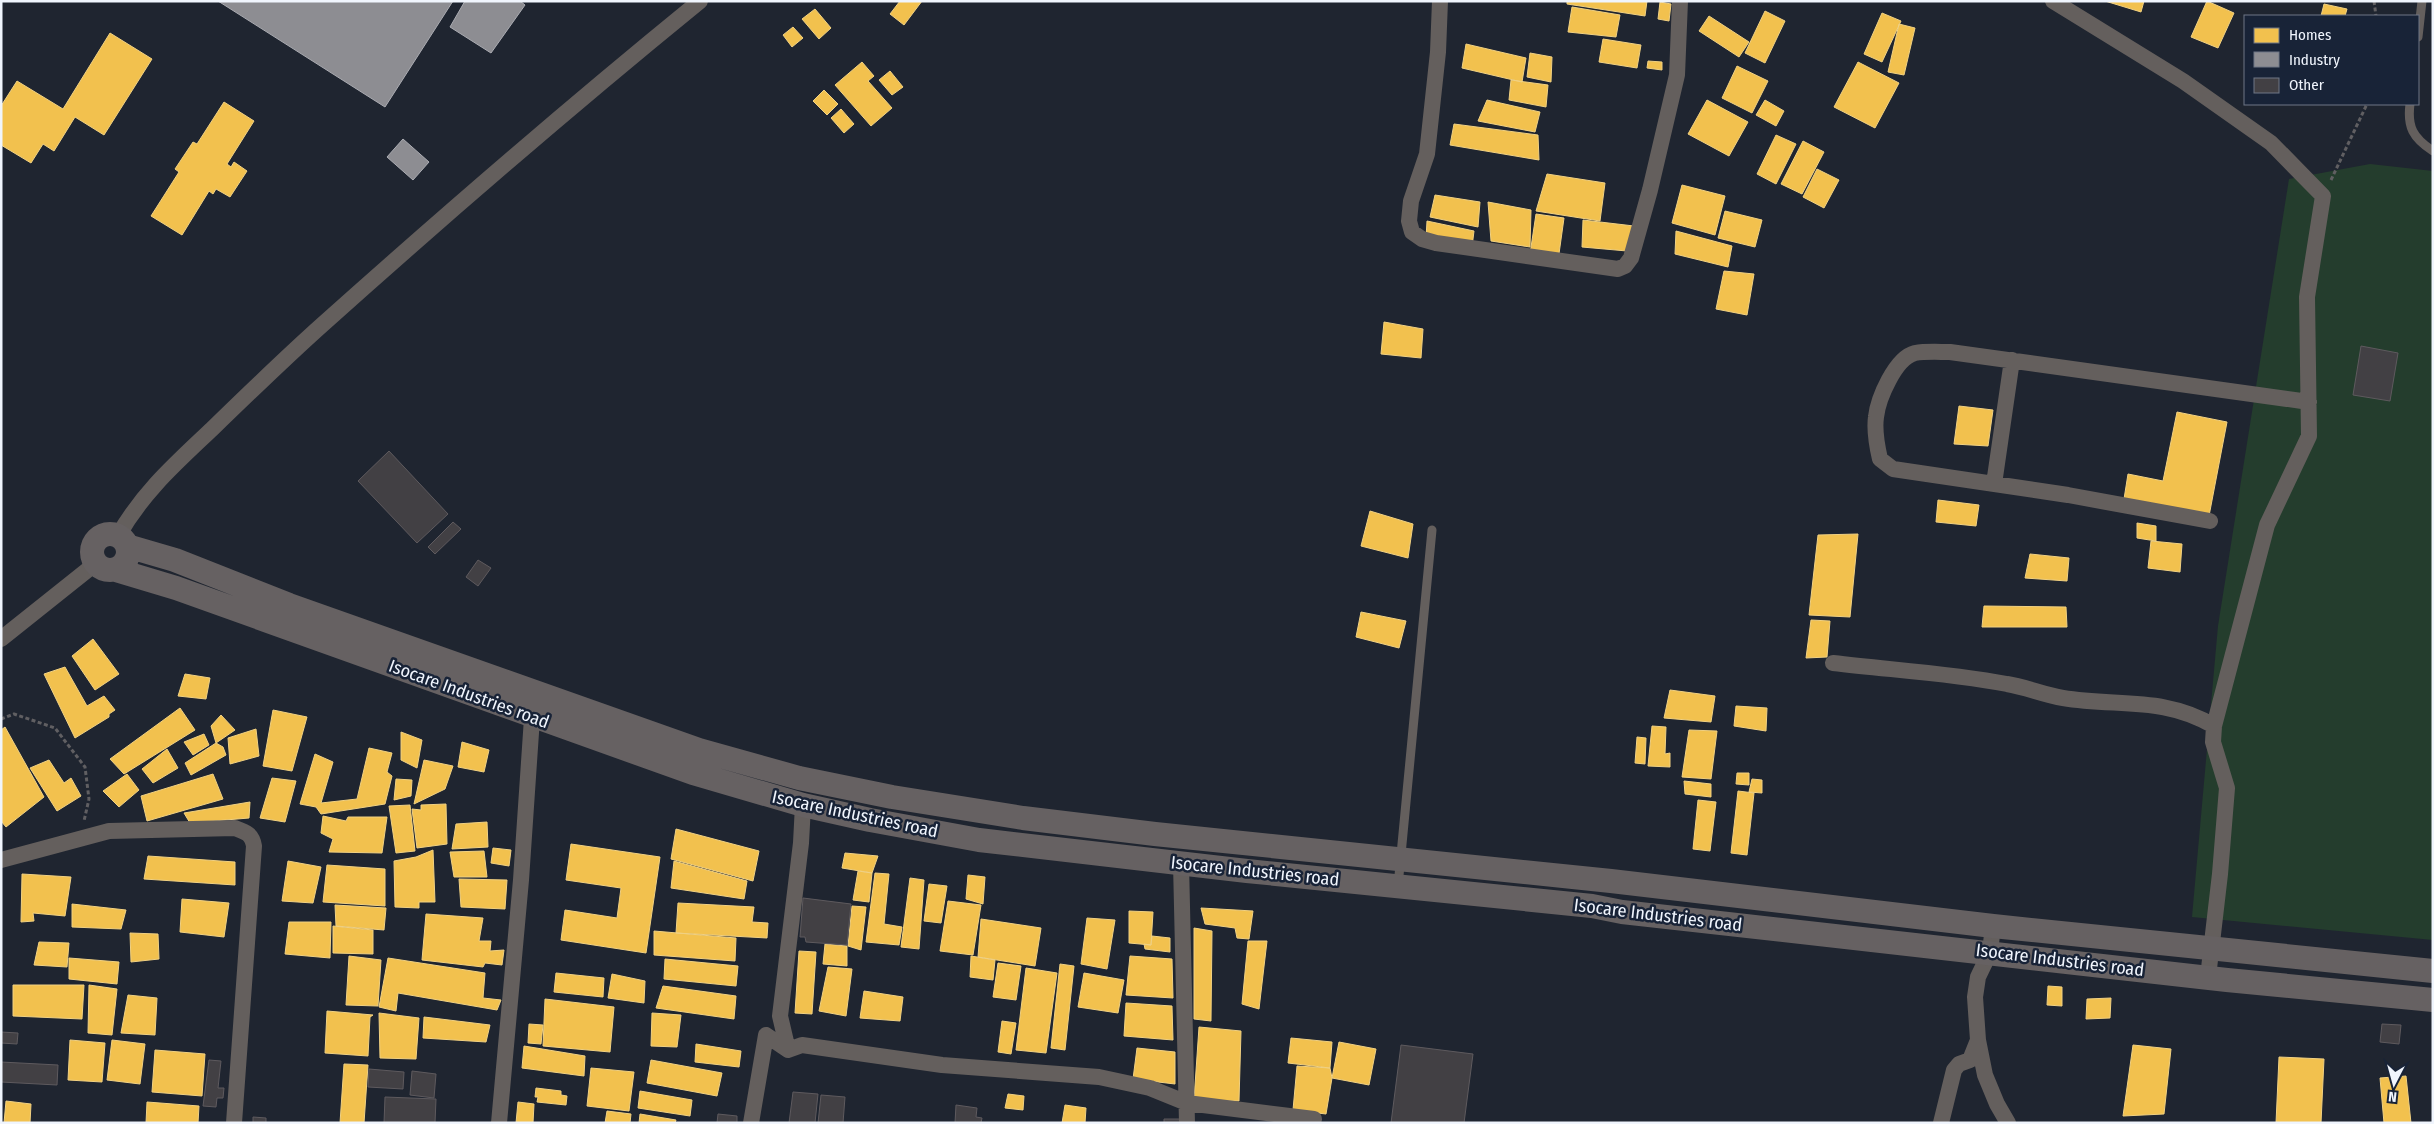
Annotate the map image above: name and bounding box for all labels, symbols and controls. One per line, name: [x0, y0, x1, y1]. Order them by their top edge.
legend: [2244, 15, 2419, 105]
text: Homes: [2289, 26, 2331, 44]
text: Industry: [2289, 51, 2340, 69]
text: Other: [2289, 76, 2325, 94]
street label: Isocare Industries road: [386, 655, 552, 733]
street label: Isocare Industries road: [770, 786, 940, 842]
street label: Isocare Industries road: [1170, 851, 1340, 891]
street label: Isocare Industries road: [1573, 894, 1743, 936]
street label: Isocare Industries road: [1975, 939, 2145, 981]
north arrow: [2369, 1059, 2419, 1109]
text: N: [2388, 1088, 2398, 1105]

